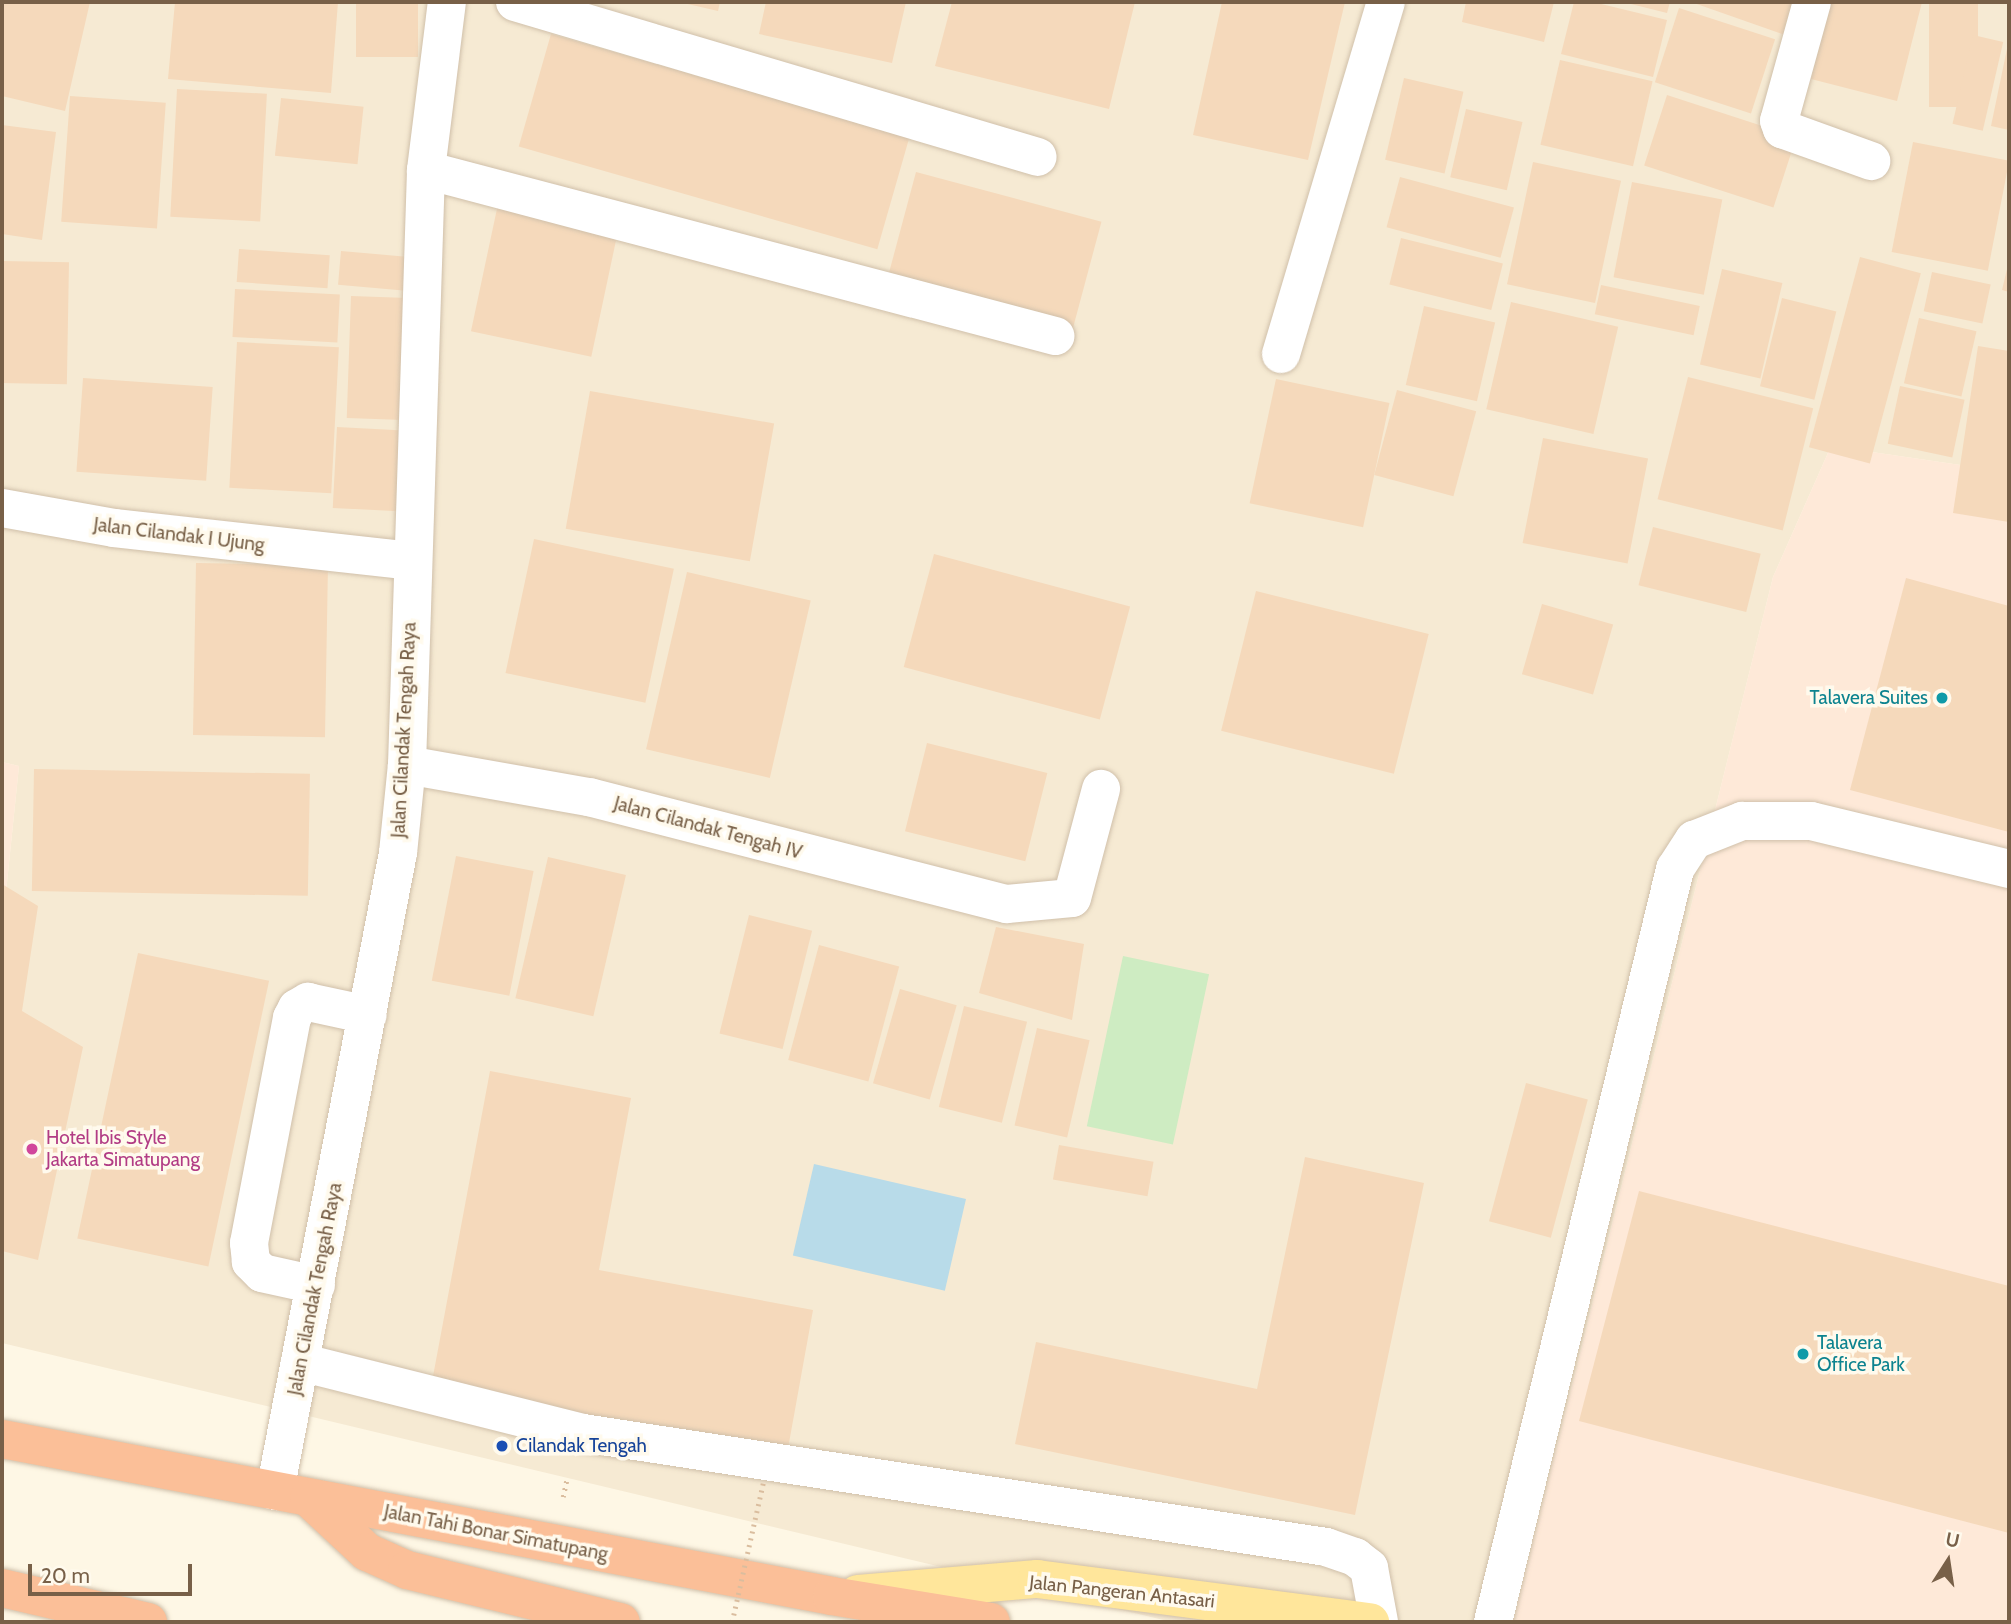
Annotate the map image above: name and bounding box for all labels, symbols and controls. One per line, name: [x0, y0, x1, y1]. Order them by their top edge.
street label: Jalan Cilandak I Ujung: [92, 513, 266, 557]
street label: Jalan Cilandak Tengah Raya: [387, 621, 421, 839]
place label: Talavera Suites: [1810, 687, 1928, 709]
marker: Talavera Suites: [1934, 690, 1950, 706]
street label: Jalan Cilandak Tengah IV: [611, 792, 805, 864]
place label: Hotel Ibis Style Jakarta Simatupang: [46, 1127, 200, 1171]
marker: Hotel Ibis Style Jakarta Simatupang: [24, 1141, 40, 1157]
street label: Jalan Cilandak Tengah Raya: [283, 1181, 347, 1397]
place label: Talavera Office Park: [1817, 1332, 1905, 1376]
marker: Talavera Office Park: [1795, 1346, 1811, 1362]
place label: Cilandak Tengah: [516, 1435, 647, 1457]
marker: Cilandak Tengah: [494, 1438, 510, 1454]
street label: Jalan Tahi Bonar Simatupang: [382, 1500, 610, 1566]
north arrow: [1913, 1526, 1983, 1596]
text: U: [1943, 1527, 1962, 1553]
scale bar: [32, 1550, 196, 1594]
text: 20 m: [41, 1563, 90, 1588]
street label: Jalan Pangeran Antasari: [1028, 1571, 1216, 1613]

